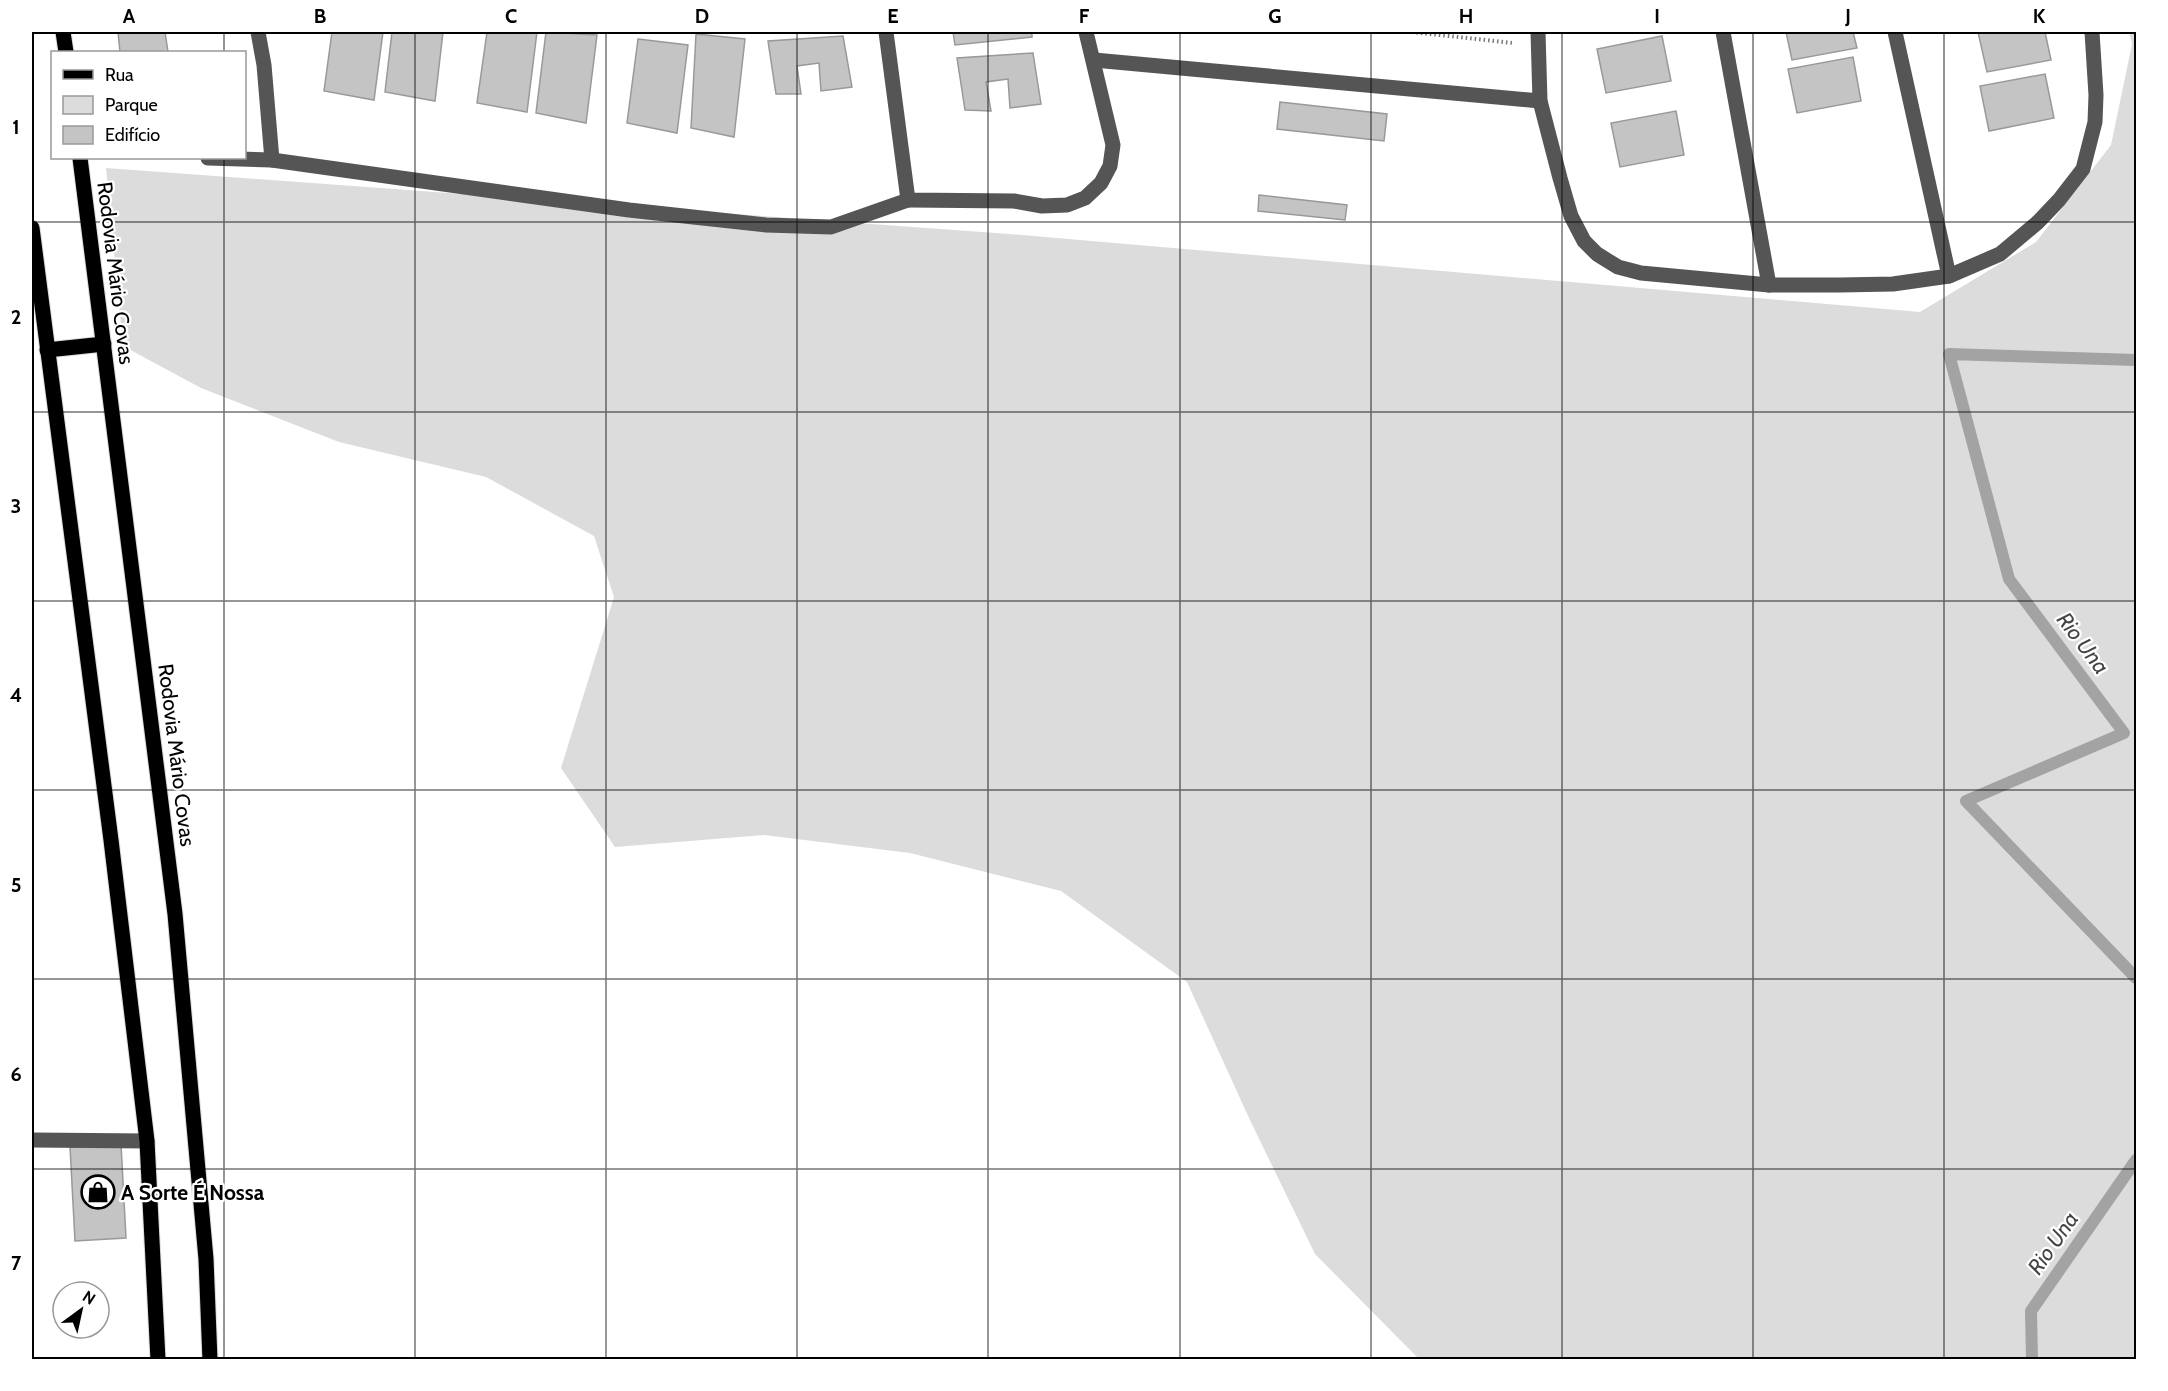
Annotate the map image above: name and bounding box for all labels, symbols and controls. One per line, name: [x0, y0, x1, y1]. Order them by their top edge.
text: A: [123, 4, 136, 28]
text: B: [314, 4, 326, 28]
text: C: [505, 4, 517, 28]
text: D: [695, 4, 709, 28]
text: E: [887, 4, 899, 28]
text: F: [1079, 4, 1090, 28]
text: G: [1268, 4, 1282, 28]
text: H: [1459, 4, 1473, 28]
text: I: [1654, 4, 1660, 28]
text: J: [1844, 4, 1851, 28]
text: K: [2033, 4, 2046, 28]
legend: [51, 51, 246, 159]
text: Rua: [105, 64, 134, 86]
text: Parque: [105, 94, 158, 116]
text: 1: [12, 115, 20, 139]
text: Edifício: [105, 124, 160, 146]
street label: Rodovia Mário Covas: [92, 180, 140, 366]
text: 2: [11, 305, 21, 329]
text: 3: [11, 494, 21, 518]
water label: Rio Una: [2051, 607, 2115, 679]
street label: Rodovia Mário Covas: [153, 662, 201, 848]
text: 4: [10, 683, 22, 707]
text: 5: [11, 873, 21, 897]
text: 6: [10, 1062, 22, 1086]
shop icon: A Sorte É Nossa: [80, 1174, 116, 1210]
place label: A Sorte É Nossa: [121, 1180, 265, 1205]
water label: Rio Una: [2022, 1206, 2084, 1280]
text: 7: [11, 1251, 22, 1275]
north arrow: [51, 1280, 111, 1340]
text: N: [79, 1287, 99, 1309]

